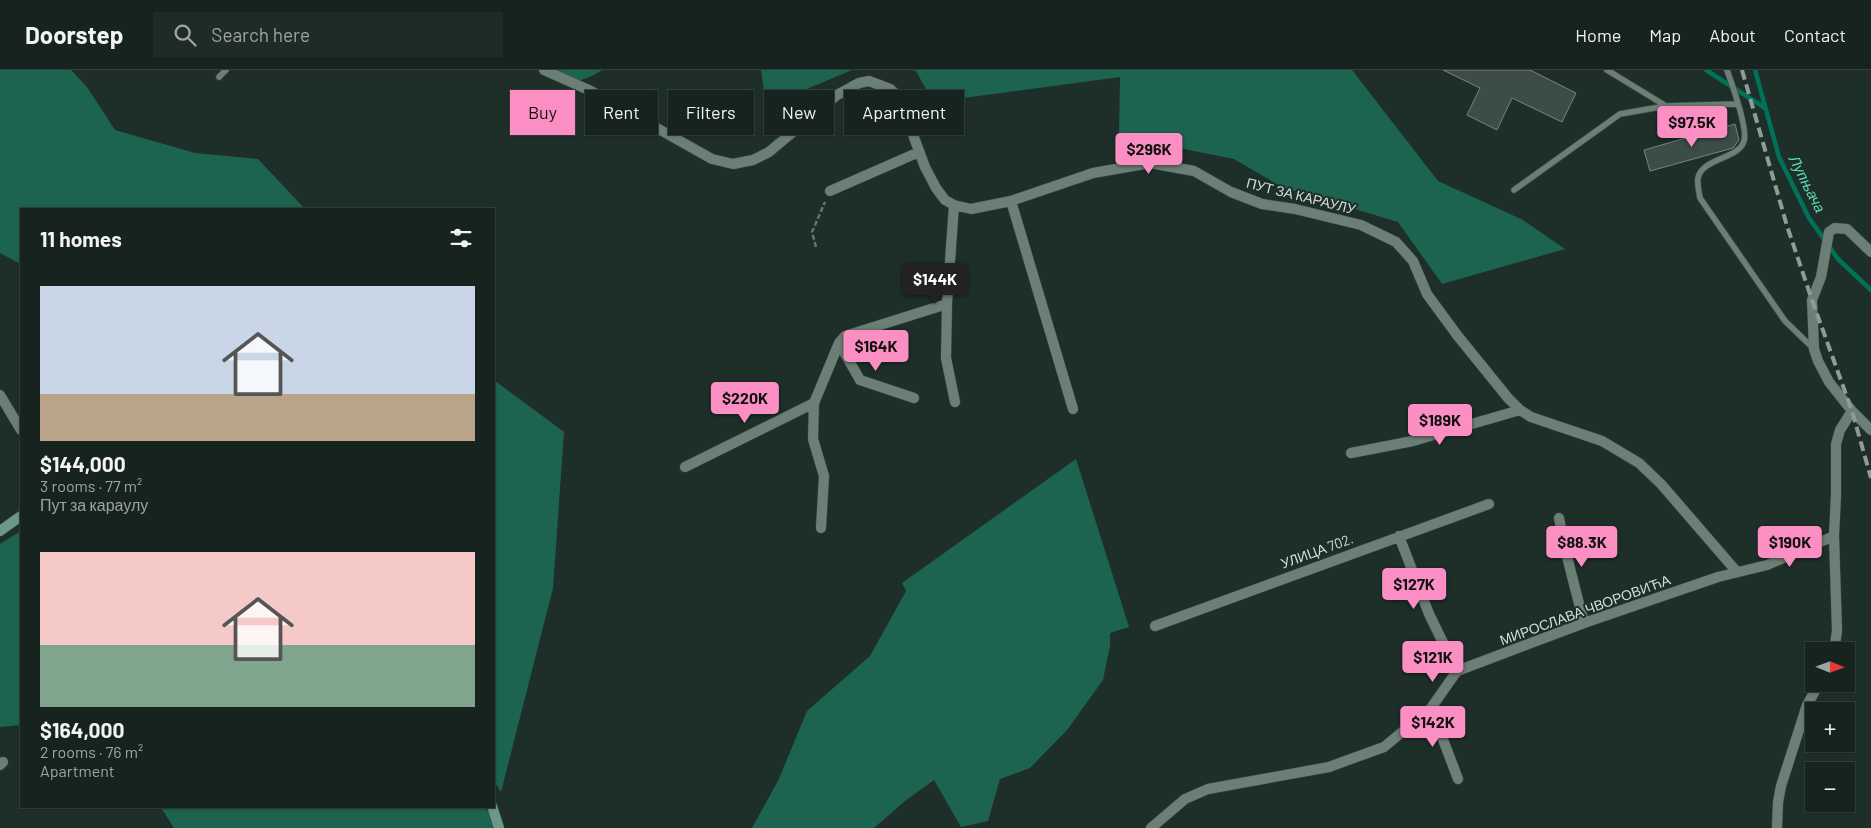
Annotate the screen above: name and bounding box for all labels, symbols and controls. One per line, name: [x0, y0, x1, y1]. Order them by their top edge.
search box: [153, 12, 503, 57]
text: Doorstep: [25, 20, 123, 49]
icon: search: [171, 21, 199, 49]
text: Search here: [211, 23, 310, 46]
text: Home: [1575, 24, 1621, 46]
text: Map: [1649, 24, 1681, 46]
text: About: [1709, 24, 1756, 46]
text: Contact: [1784, 24, 1846, 46]
chip: Buy: [510, 90, 575, 135]
chip: Rent: [585, 90, 658, 135]
chip: Filters: [668, 90, 754, 135]
chip: New: [764, 90, 834, 135]
chip: Apartment: [844, 90, 964, 135]
pin: $97.5K: [1651, 106, 1733, 148]
text: $97.5K: [1668, 112, 1716, 131]
pin: $296K: [1114, 132, 1184, 175]
text: $296K: [1126, 139, 1172, 158]
water label: Лупњача: [1785, 151, 1830, 215]
street label: ПУТ ЗА КАРАУЛУ: [1245, 174, 1358, 217]
icon: filters: [447, 224, 475, 252]
text: 11 homes: [40, 226, 122, 251]
pin: $144K: [900, 262, 970, 305]
text: $144K: [913, 269, 957, 288]
icon: home: [213, 319, 303, 409]
pin: $164K: [841, 330, 911, 372]
text: $164K: [854, 336, 898, 355]
pin: $220K: [710, 382, 780, 424]
text: $220K: [722, 388, 768, 407]
pin: $189K: [1405, 404, 1475, 446]
text: $189K: [1419, 410, 1461, 429]
text: $144,000: [40, 451, 126, 476]
text: 3 rooms · 77 m²: [40, 476, 142, 495]
text: Пут за караулу: [40, 495, 148, 514]
pin: $88.3K: [1541, 526, 1623, 568]
pin: $190K: [1755, 526, 1825, 568]
street label: УЛИЦА 702.: [1278, 530, 1355, 572]
text: $88.3K: [1557, 532, 1607, 551]
text: $190K: [1769, 532, 1811, 551]
pin: $127K: [1379, 568, 1449, 610]
street label: МИРОСЛАВА ЧВОРОВИЋА: [1497, 570, 1673, 648]
text: $127K: [1393, 574, 1435, 593]
icon: home: [213, 584, 303, 674]
pin: $121K: [1398, 640, 1468, 683]
north arrow: [1805, 642, 1855, 692]
map controls: [1805, 642, 1855, 812]
text: $121K: [1413, 647, 1453, 666]
button: +: [1805, 702, 1855, 752]
pin: $142K: [1398, 706, 1468, 748]
text: $142K: [1411, 712, 1455, 731]
text: $164,000: [40, 717, 124, 742]
text: 2 rooms · 76 m²: [40, 742, 143, 761]
text: Apartment: [40, 761, 115, 780]
button: −: [1805, 762, 1855, 812]

